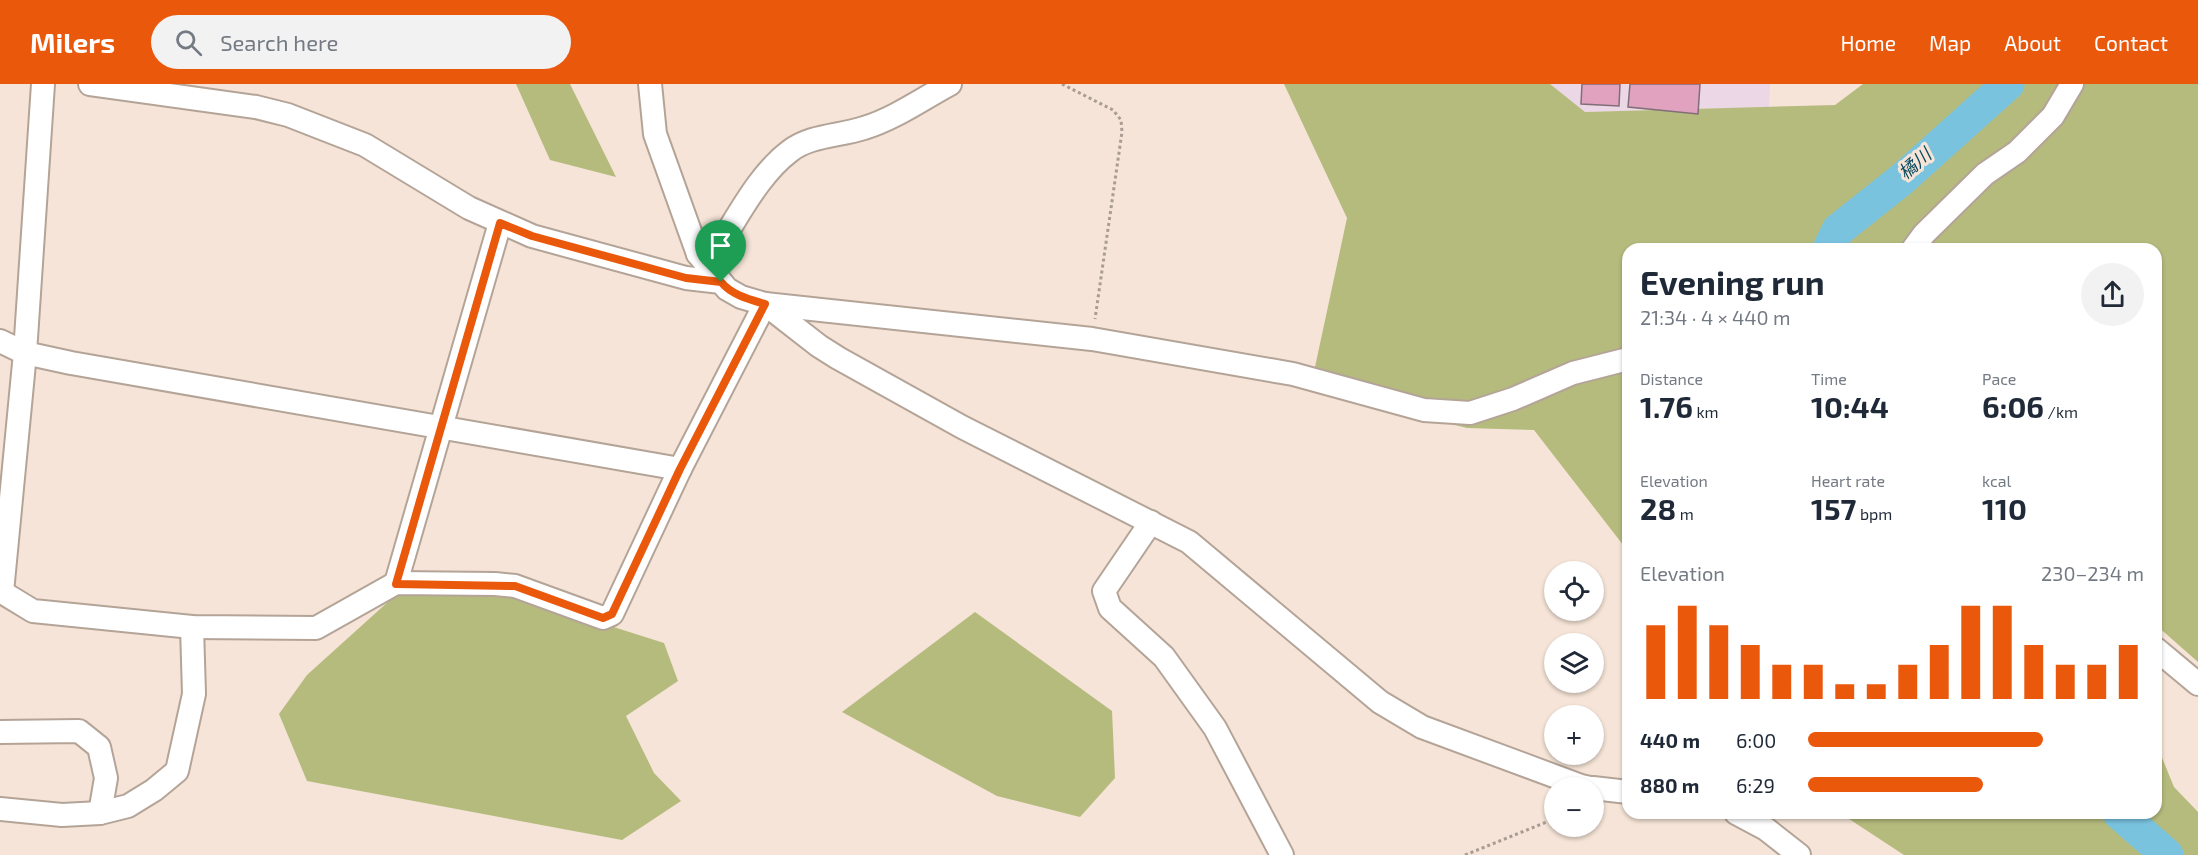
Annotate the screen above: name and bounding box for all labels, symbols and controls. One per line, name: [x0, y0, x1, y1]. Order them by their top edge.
search box: [151, 15, 571, 69]
text: Milers: [30, 25, 115, 59]
icon: search: [172, 26, 205, 59]
text: Search here: [220, 29, 338, 55]
text: Home: [1840, 30, 1896, 55]
text: Map: [1929, 30, 1971, 55]
text: About: [2004, 30, 2061, 55]
text: Contact: [2094, 30, 2168, 55]
water label: 橘川: [1894, 142, 1937, 183]
pin: [695, 220, 746, 282]
icon: arrive: [704, 229, 737, 262]
text: Evening run: [1640, 262, 1825, 302]
button: share: [2081, 263, 2144, 326]
text: 21:34 · 4 × 440 m: [1640, 305, 1791, 329]
text: Distance: [1640, 369, 1703, 388]
text: Time: [1811, 369, 1847, 388]
text: Pace: [1982, 369, 2016, 388]
text: 1.76: [1640, 388, 1693, 424]
text: 10:44: [1811, 388, 1889, 424]
text: 6:06: [1982, 388, 2044, 424]
text: km: [1693, 402, 1719, 421]
text: /km: [2044, 402, 2078, 421]
text: Elevation: [1640, 471, 1708, 490]
text: Heart rate: [1811, 471, 1885, 490]
text: kcal: [1982, 471, 2011, 490]
text: 28: [1640, 490, 1676, 526]
text: 157: [1811, 490, 1856, 526]
text: 110: [1982, 490, 2027, 526]
text: m: [1676, 504, 1694, 523]
text: bpm: [1856, 504, 1892, 523]
map controls: [1544, 561, 1604, 837]
button: locate: [1544, 561, 1604, 621]
text: Elevation: [1640, 561, 1725, 585]
text: 230–234 m: [2041, 561, 2144, 585]
button: layers: [1544, 633, 1604, 693]
button: +: [1544, 705, 1604, 765]
text: 440 m: [1640, 728, 1700, 752]
text: 6:00: [1736, 728, 1776, 752]
text: 880 m: [1640, 773, 1699, 797]
text: 6:29: [1736, 773, 1775, 797]
button: −: [1544, 777, 1604, 837]

